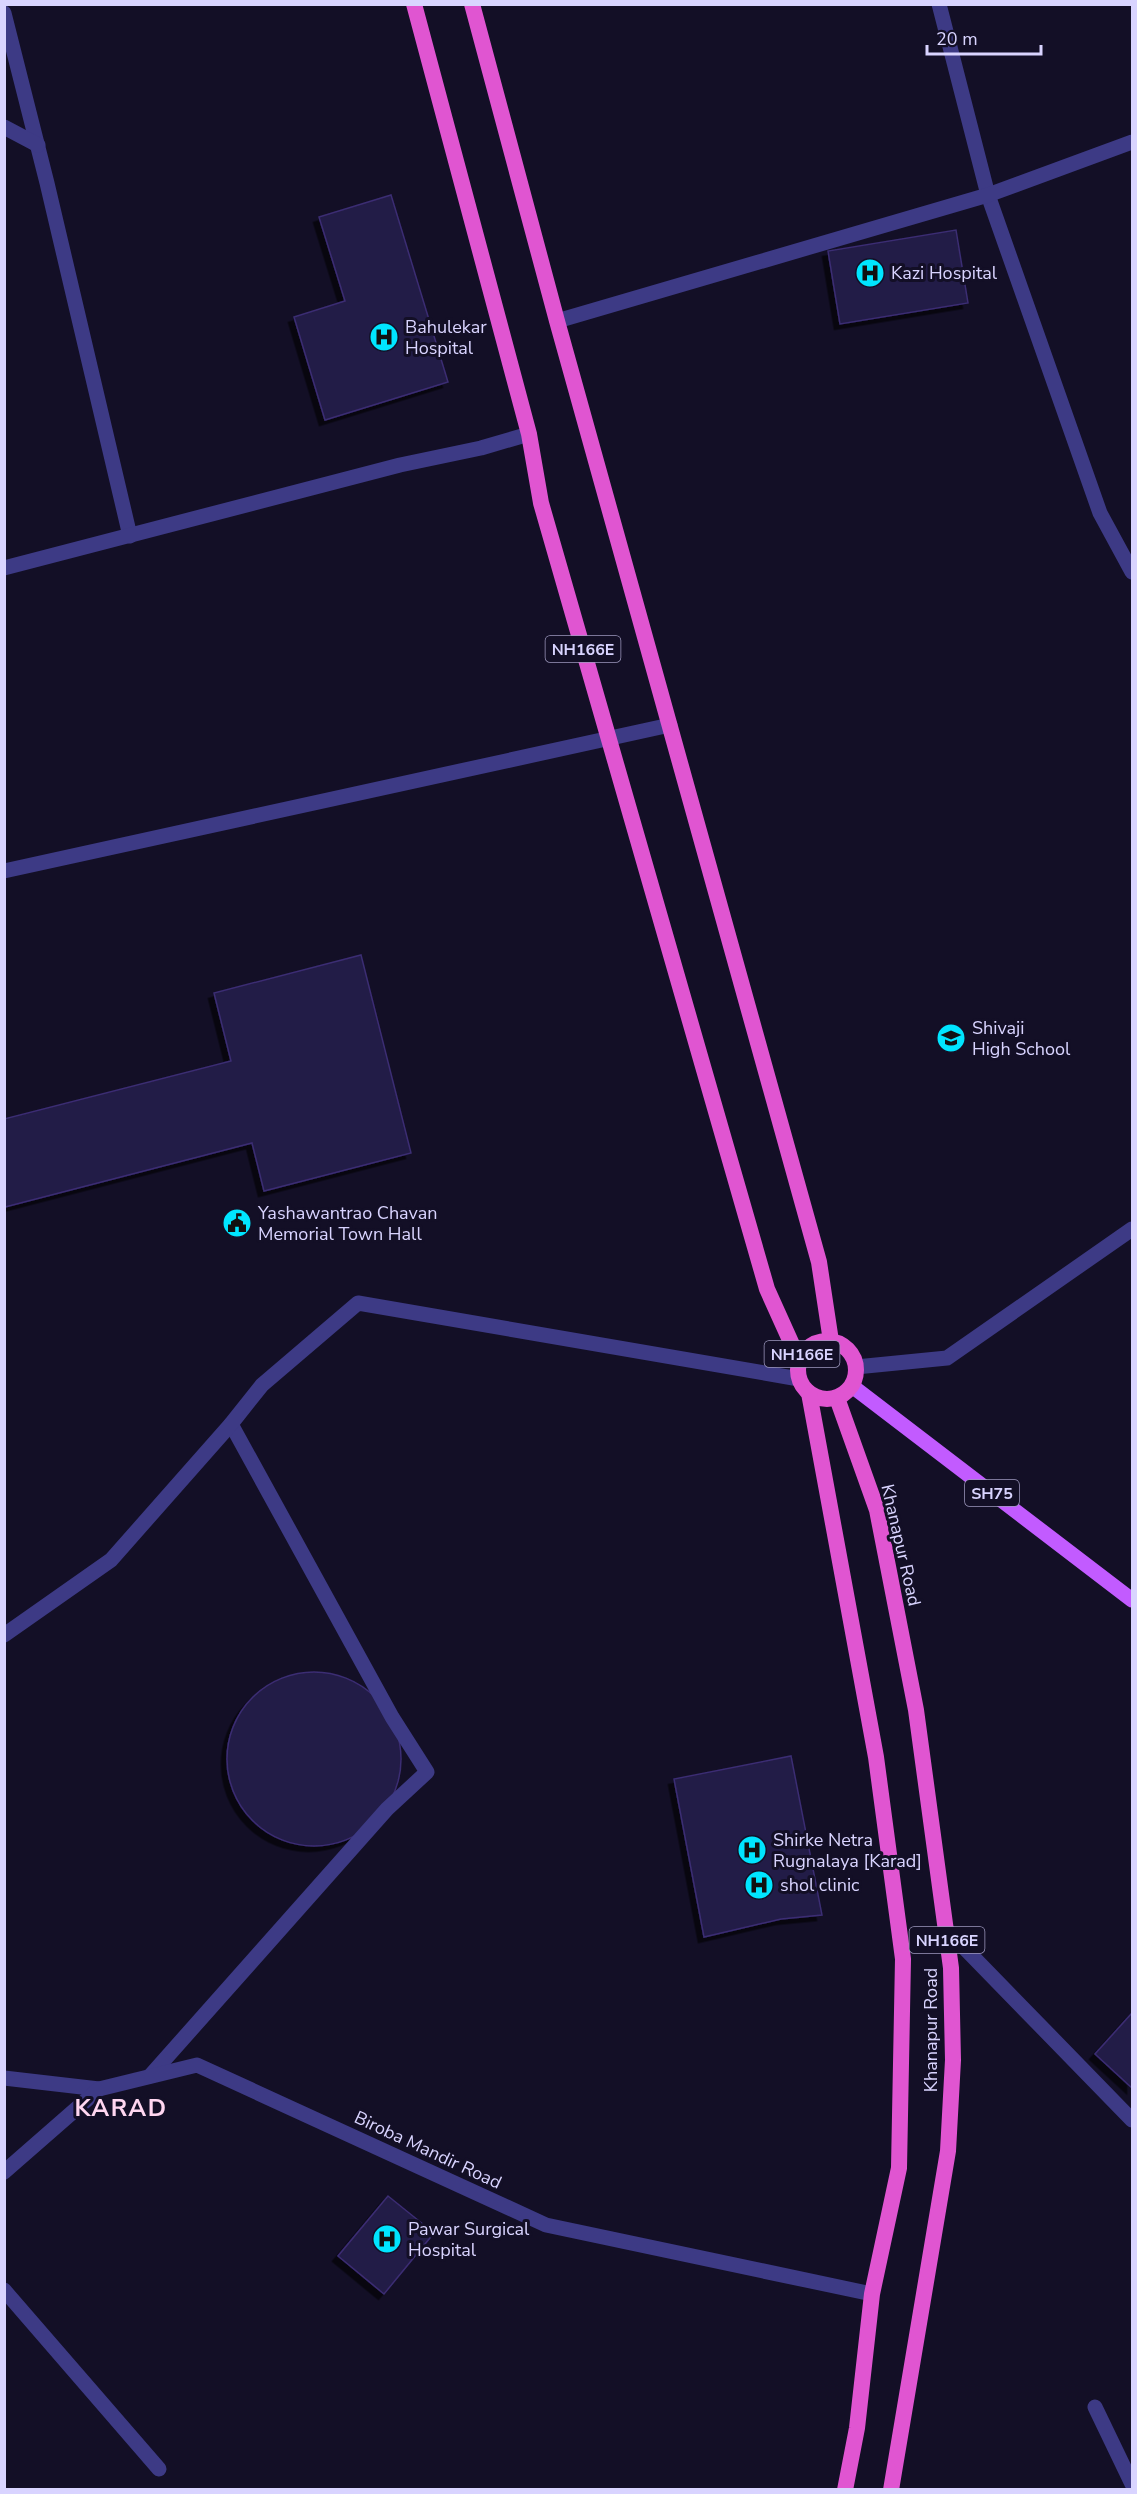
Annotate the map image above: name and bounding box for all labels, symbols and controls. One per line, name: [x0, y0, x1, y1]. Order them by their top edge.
scale bar: [927, 18, 1041, 56]
text: 20 m: [936, 27, 978, 51]
hospital icon: Kazi Hospital: [854, 257, 886, 289]
place label: Kazi Hospital: [891, 261, 998, 285]
place label: Bahulekar Hospital: [405, 315, 487, 360]
hospital icon: Bahulekar Hospital: [368, 321, 400, 353]
road number: NH166E: [546, 636, 620, 662]
place label: Shivaji High School: [972, 1016, 1071, 1061]
school or university icon: Shivaji High School: [935, 1022, 967, 1054]
place label: Yashawantrao Chavan Memorial Town Hall: [257, 1201, 437, 1246]
public building icon: Yashawantrao Chavan Memorial Town Hall: [221, 1207, 253, 1239]
road number: NH166E: [764, 1341, 840, 1367]
road number: SH75: [965, 1480, 1019, 1506]
street label: Khanapur Road: [875, 1482, 927, 1608]
place label: Shirke Netra Rugnalaya [Karad]: [773, 1828, 922, 1873]
hospital icon: Shirke Netra Rugnalaya [Karad]: [736, 1834, 768, 1866]
hospital icon: shol clinic: [743, 1869, 775, 1901]
place label: shol clinic: [780, 1873, 859, 1897]
road number: NH166E: [910, 1927, 984, 1953]
street label: Khanapur Road: [919, 1968, 943, 2092]
district label: KARAD: [75, 2092, 168, 2124]
street label: Biroba Mandir Road: [350, 2105, 506, 2195]
place label: Pawar Surgical Hospital: [408, 2217, 530, 2262]
hospital icon: Pawar Surgical Hospital: [371, 2223, 403, 2255]

